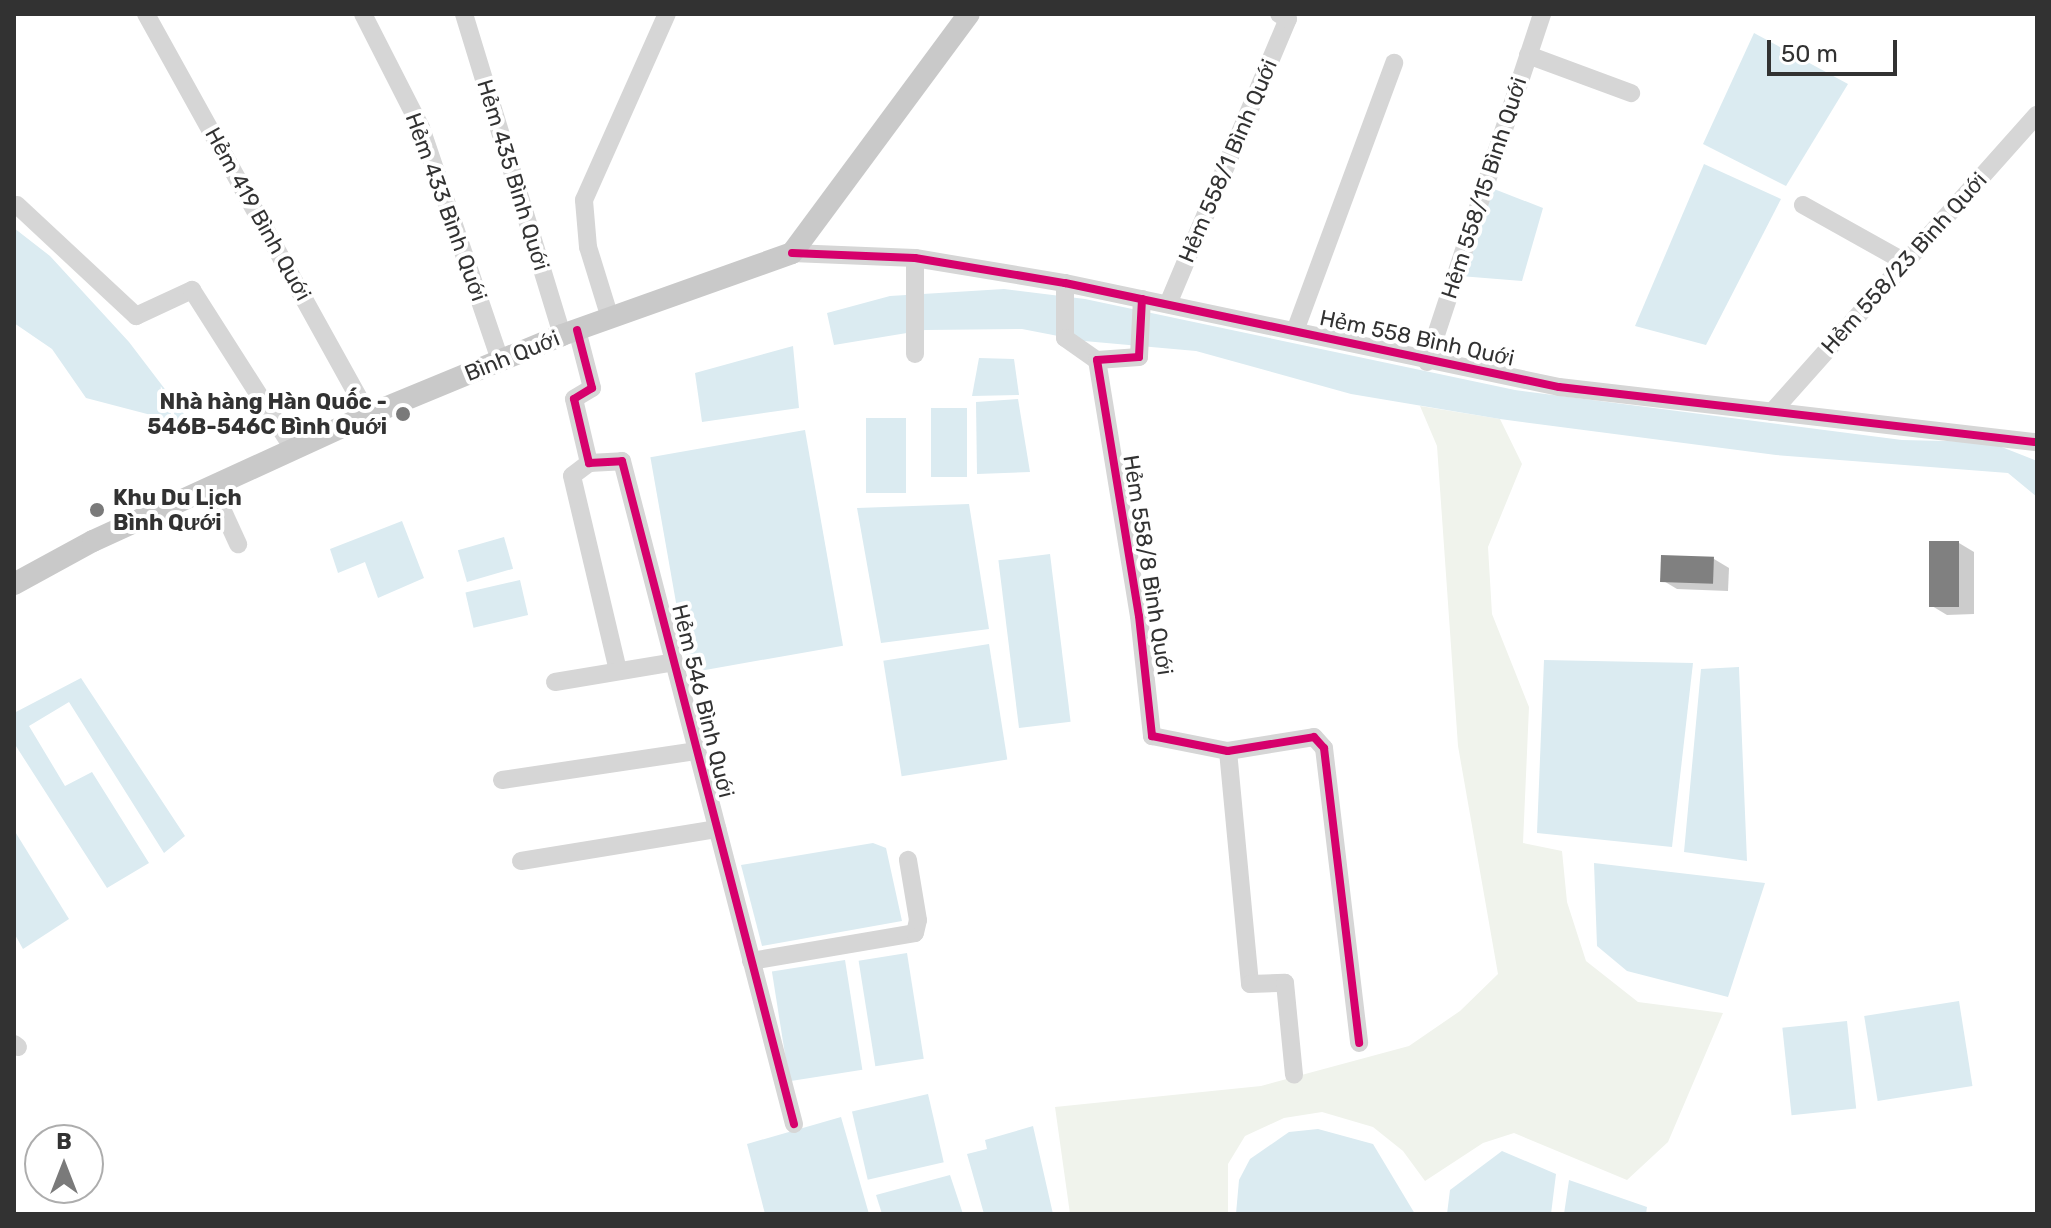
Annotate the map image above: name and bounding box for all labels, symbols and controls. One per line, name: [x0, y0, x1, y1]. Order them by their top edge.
scale bar: [1771, 24, 1901, 74]
text: 50 m: [1781, 40, 1838, 68]
street label: Hẻm 558/1 Bình Quới: [1173, 55, 1283, 267]
street label: Hẻm 558/15 Bình Quới: [1436, 74, 1532, 302]
street label: Hẻm 435 Bình Quới: [471, 76, 555, 274]
street label: Hẻm 433 Bình Quới: [400, 109, 492, 305]
street label: Hẻm 419 Bình Quới: [199, 123, 317, 305]
street label: Hẻm 558/23 Bình Quới: [1816, 167, 1992, 359]
street label: Hẻm 558 Bình Quới: [1317, 304, 1517, 372]
street label: Bình Quới: [461, 325, 563, 387]
place label: Nhà hàng Hàn Quốc - 546B-546C Bình Quới: [147, 388, 387, 440]
marker: Nhà hàng Hàn Quốc - 546B-546C Bình Quới: [394, 405, 412, 423]
street label: Hẻm 558/8 Bình Quới: [1118, 453, 1178, 677]
place label: Khu Du Lịch Bình Qưới: [113, 484, 242, 536]
marker: Khu Du Lịch Bình Qưới: [88, 501, 106, 519]
street label: Hẻm 546 Bình Quới: [666, 602, 740, 800]
north arrow: [24, 1124, 104, 1204]
text: B: [56, 1128, 72, 1155]

